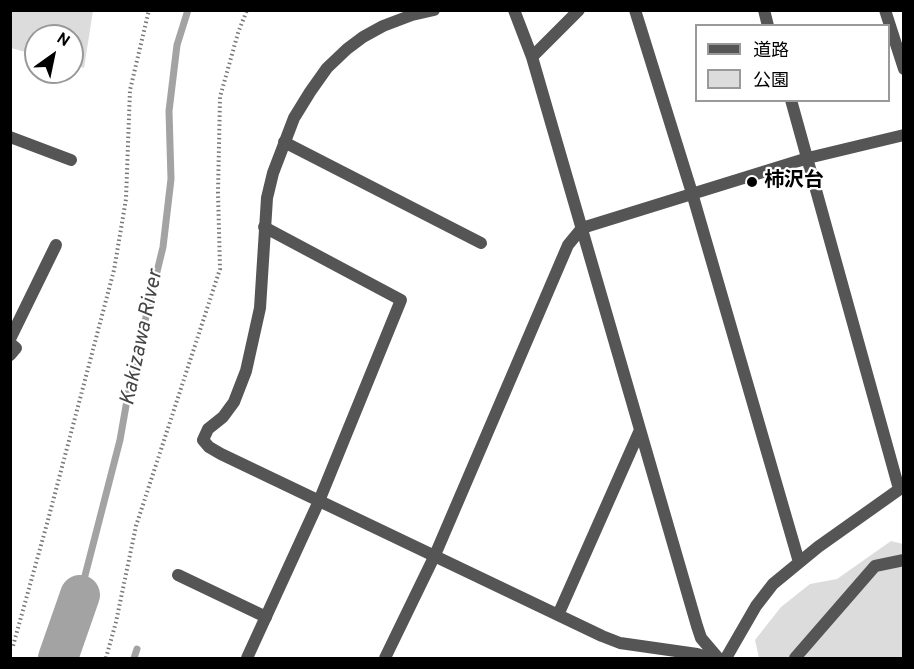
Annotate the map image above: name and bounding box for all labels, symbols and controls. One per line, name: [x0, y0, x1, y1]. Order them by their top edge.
north arrow: [24, 24, 84, 84]
legend: [695, 24, 890, 102]
text: N: [52, 29, 73, 52]
text: 道路: [753, 40, 789, 63]
text: 公園: [753, 70, 789, 93]
place label: 柿沢台: [764, 170, 824, 194]
marker: 柿沢台: [745, 175, 759, 189]
water label: Kakizawa River: [116, 268, 170, 408]

